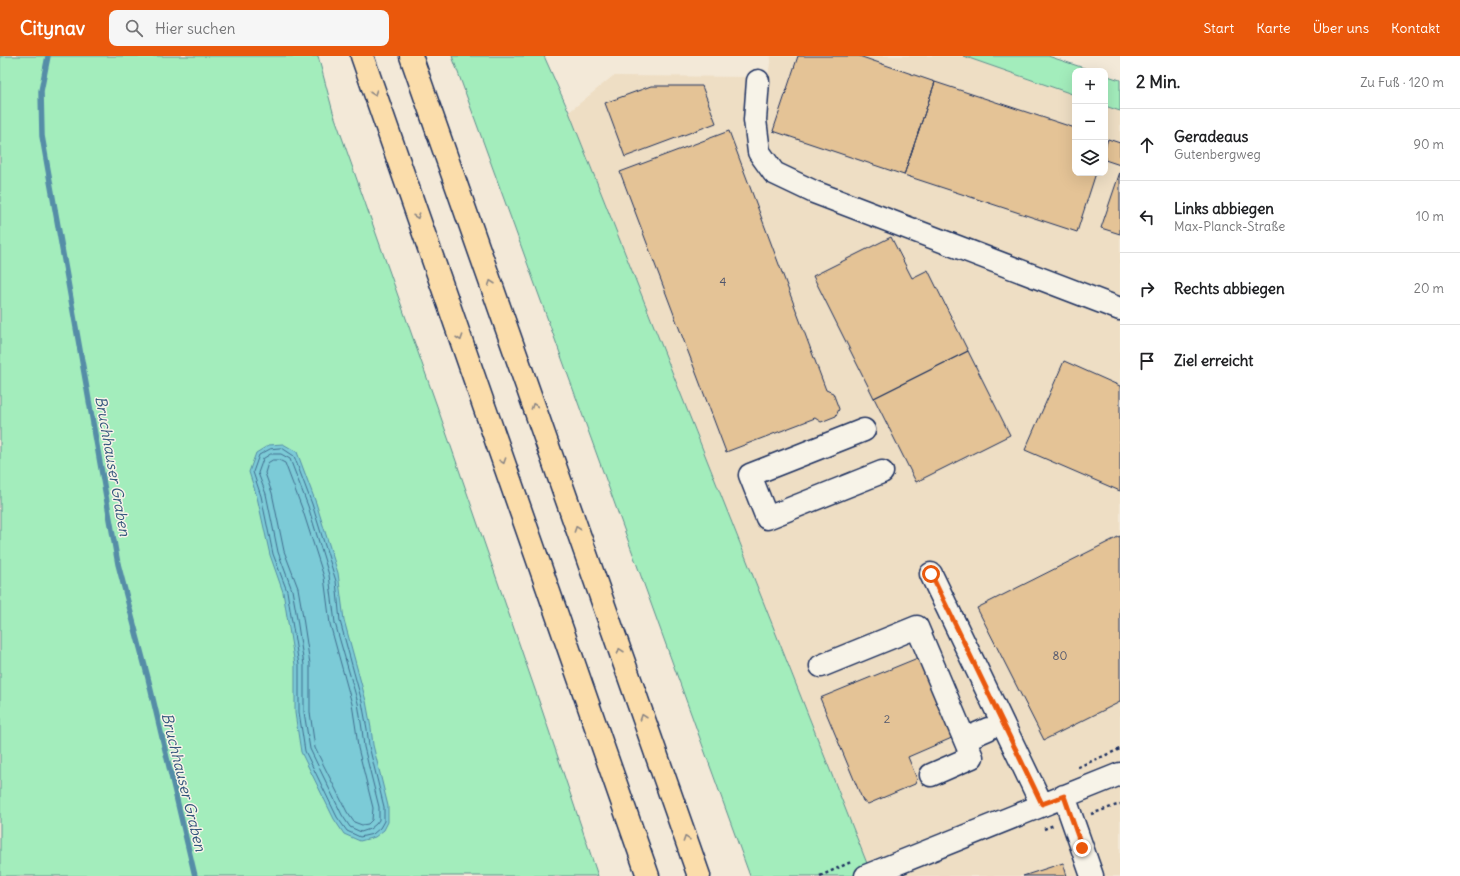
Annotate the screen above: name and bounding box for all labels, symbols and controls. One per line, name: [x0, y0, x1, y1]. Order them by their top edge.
search box: [109, 10, 389, 46]
text: Citynav: [20, 16, 85, 40]
icon: search: [123, 17, 145, 39]
text: Hier suchen: [155, 19, 236, 38]
text: Start: [1204, 19, 1234, 37]
text: Karte: [1256, 19, 1291, 37]
text: Über uns: [1313, 19, 1369, 37]
text: Kontakt: [1391, 19, 1440, 37]
map controls: [1072, 68, 1108, 176]
button: +: [1072, 68, 1108, 104]
text: 2 Min.: [1136, 71, 1180, 93]
text: Zu Fuß · 120 m: [1360, 74, 1444, 91]
one-way arrow: [370, 89, 378, 96]
button: −: [1072, 104, 1108, 140]
text: Geradeaus: [1174, 127, 1248, 146]
icon: ahead: [1136, 134, 1158, 156]
text: 90 m: [1413, 136, 1444, 153]
button: layers: [1072, 140, 1108, 176]
text: Gutenbergweg: [1174, 146, 1261, 163]
text: Links abbiegen: [1174, 199, 1274, 218]
icon: left: [1136, 206, 1158, 228]
text: 10 m: [1416, 208, 1444, 225]
one-way arrow: [413, 212, 421, 219]
text: Max-Planck-Straße: [1174, 218, 1285, 235]
house number: 4: [720, 274, 727, 289]
icon: right: [1136, 278, 1158, 300]
text: Rechts abbiegen: [1174, 279, 1285, 298]
one-way arrow: [487, 280, 496, 287]
text: 20 m: [1414, 280, 1444, 297]
one-way arrow: [455, 335, 464, 342]
icon: arrive: [1136, 350, 1158, 372]
text: Ziel erreicht: [1174, 351, 1253, 370]
water label: Bruchhauser Graben: [91, 395, 135, 538]
one-way arrow: [530, 403, 539, 410]
one-way arrow: [498, 457, 507, 464]
one-way arrow: [573, 525, 582, 532]
route start: [922, 565, 940, 583]
one-way arrow: [616, 648, 625, 655]
house number: 80: [1053, 648, 1068, 663]
water label: Bruchhauser Graben: [158, 711, 210, 853]
house number: 2: [884, 711, 891, 726]
one-way arrow: [639, 713, 648, 720]
one-way arrow: [682, 836, 691, 843]
route end: [1073, 839, 1091, 857]

